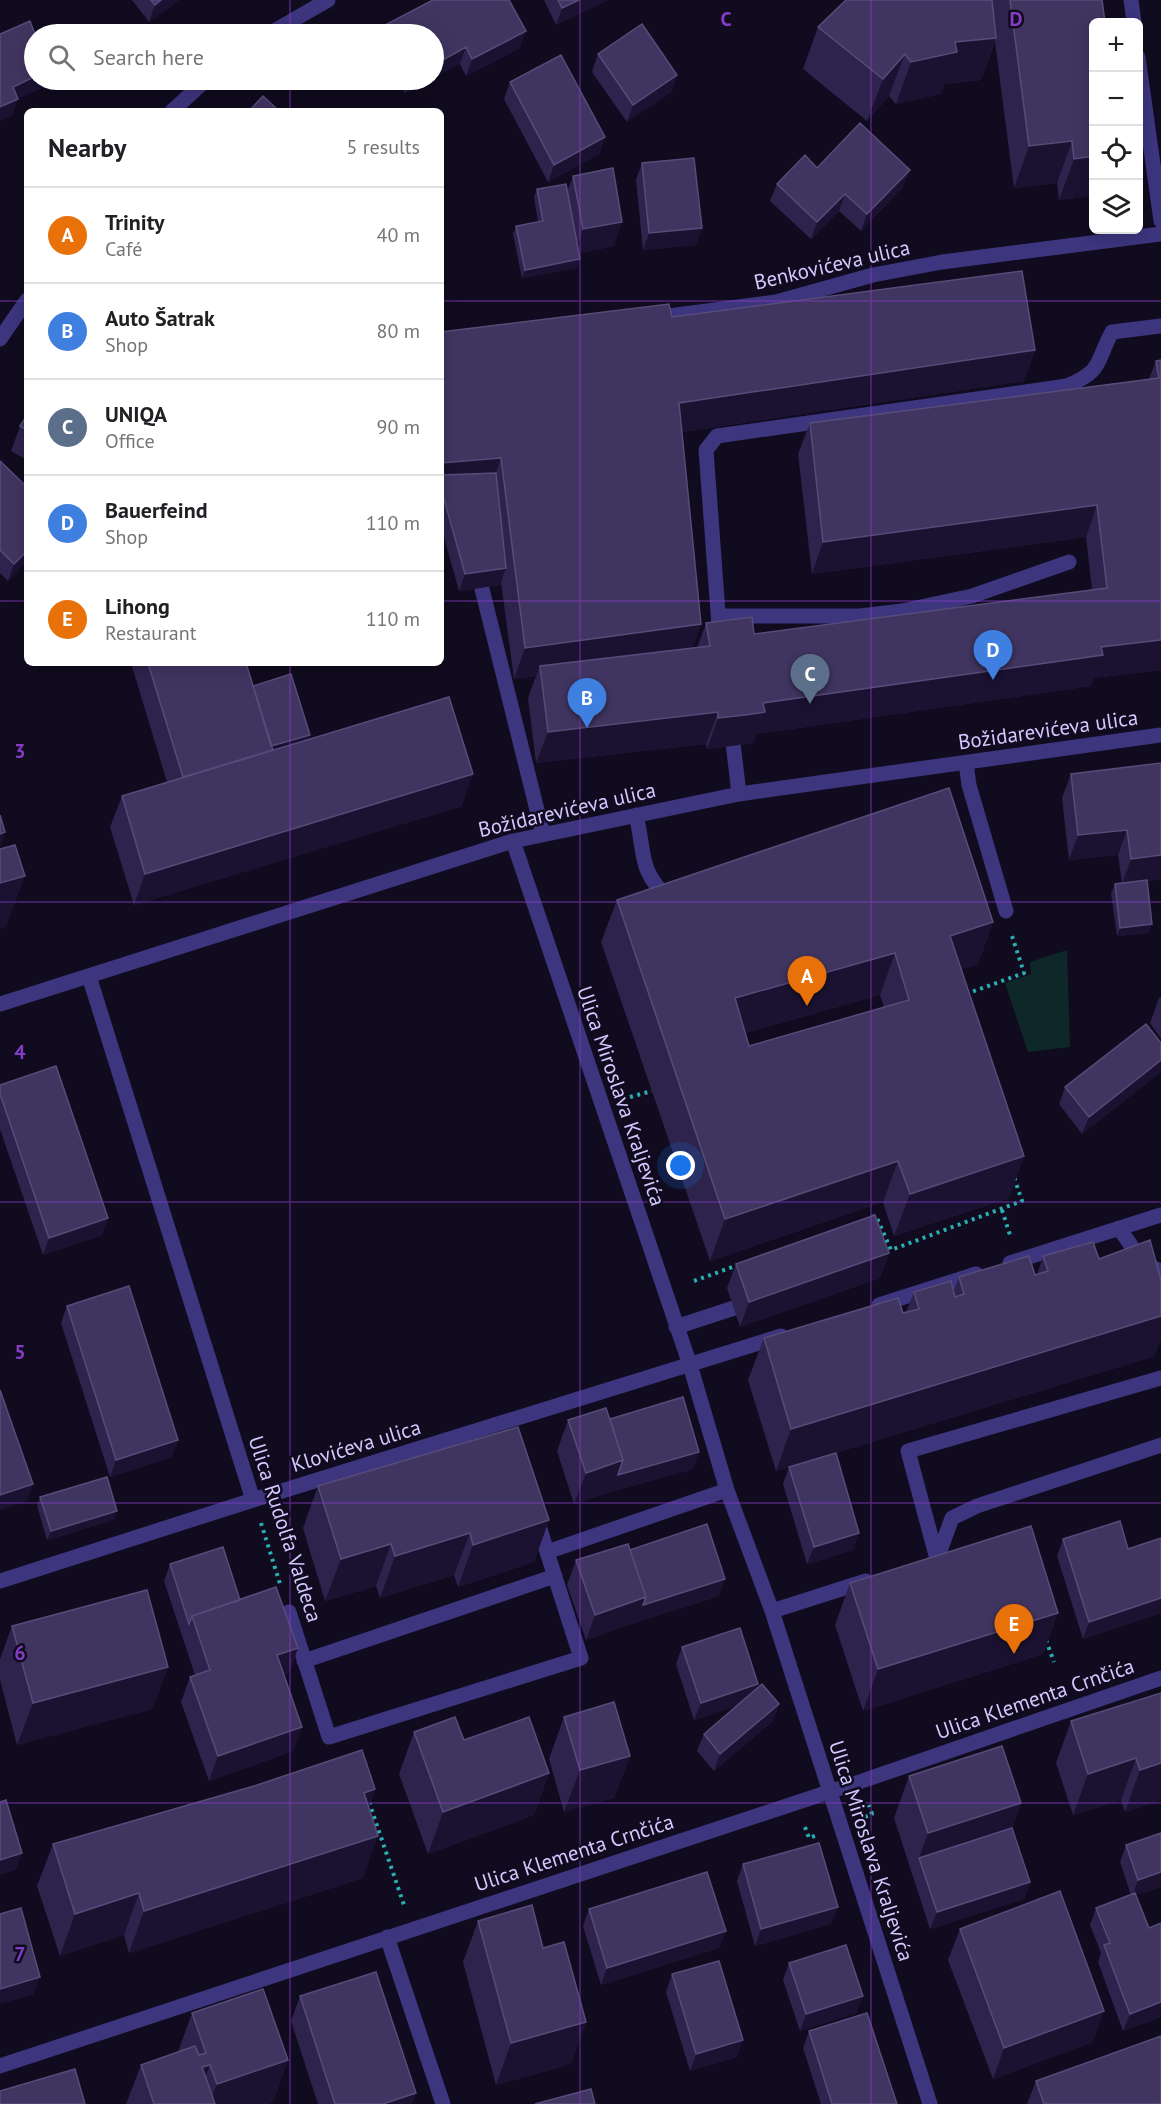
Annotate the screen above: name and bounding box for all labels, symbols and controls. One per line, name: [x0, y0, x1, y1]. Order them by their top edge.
text: C: [720, 6, 732, 32]
text: D: [1010, 6, 1023, 32]
map controls: [1089, 18, 1143, 234]
button: +: [1089, 18, 1143, 72]
search box: [24, 24, 444, 90]
icon: search: [45, 41, 78, 74]
text: Search here: [93, 43, 204, 71]
button: −: [1089, 72, 1143, 126]
button: locate: [1089, 126, 1143, 180]
text: Nearby: [48, 131, 126, 164]
text: 5 results: [347, 134, 420, 160]
button: layers: [1089, 180, 1143, 234]
text: Trinity: [105, 208, 164, 236]
text: A: [61, 222, 74, 248]
text: 40 m: [377, 222, 420, 248]
street label: Benkovićeva ulica: [751, 233, 913, 296]
text: Café: [105, 236, 142, 262]
text: Auto Šatrak: [105, 304, 215, 332]
text: B: [62, 318, 73, 344]
text: 80 m: [377, 318, 420, 344]
text: Shop: [105, 332, 148, 358]
text: UNIQA: [105, 400, 167, 428]
text: C: [62, 414, 73, 440]
text: 90 m: [377, 414, 420, 440]
text: Office: [105, 428, 155, 454]
text: Bauerfeind: [105, 496, 208, 524]
text: D: [61, 510, 74, 536]
text: 110 m: [366, 510, 420, 536]
text: Shop: [105, 524, 148, 550]
text: Lihong: [105, 592, 170, 620]
text: E: [62, 606, 73, 632]
text: 110 m: [366, 606, 420, 632]
text: Restaurant: [105, 620, 196, 646]
pin: D: [974, 630, 1012, 680]
pin: C: [790, 654, 830, 704]
pin: B: [568, 678, 606, 728]
street label: Božidarevićeva ulica: [956, 704, 1140, 755]
text: 3: [14, 738, 26, 764]
street label: Božidarevićeva ulica: [476, 776, 658, 843]
pin: A: [788, 956, 826, 1006]
street label: Ulica Miroslava Kraljevića: [571, 982, 672, 1209]
text: 4: [14, 1039, 26, 1065]
your location: [666, 1151, 695, 1180]
text: 5: [14, 1339, 26, 1365]
street label: Klovićeva ulica: [288, 1413, 424, 1478]
street label: Ulica Rudolfa Valdeca: [243, 1432, 328, 1625]
pin: E: [994, 1604, 1034, 1654]
text: 6: [14, 1640, 26, 1666]
street label: Ulica Klementa Crnčića: [932, 1652, 1138, 1745]
street label: Ulica Miroslava Kraljevića: [823, 1737, 920, 1965]
street label: Ulica Klementa Crnčića: [471, 1808, 677, 1898]
text: 7: [14, 1941, 26, 1967]

